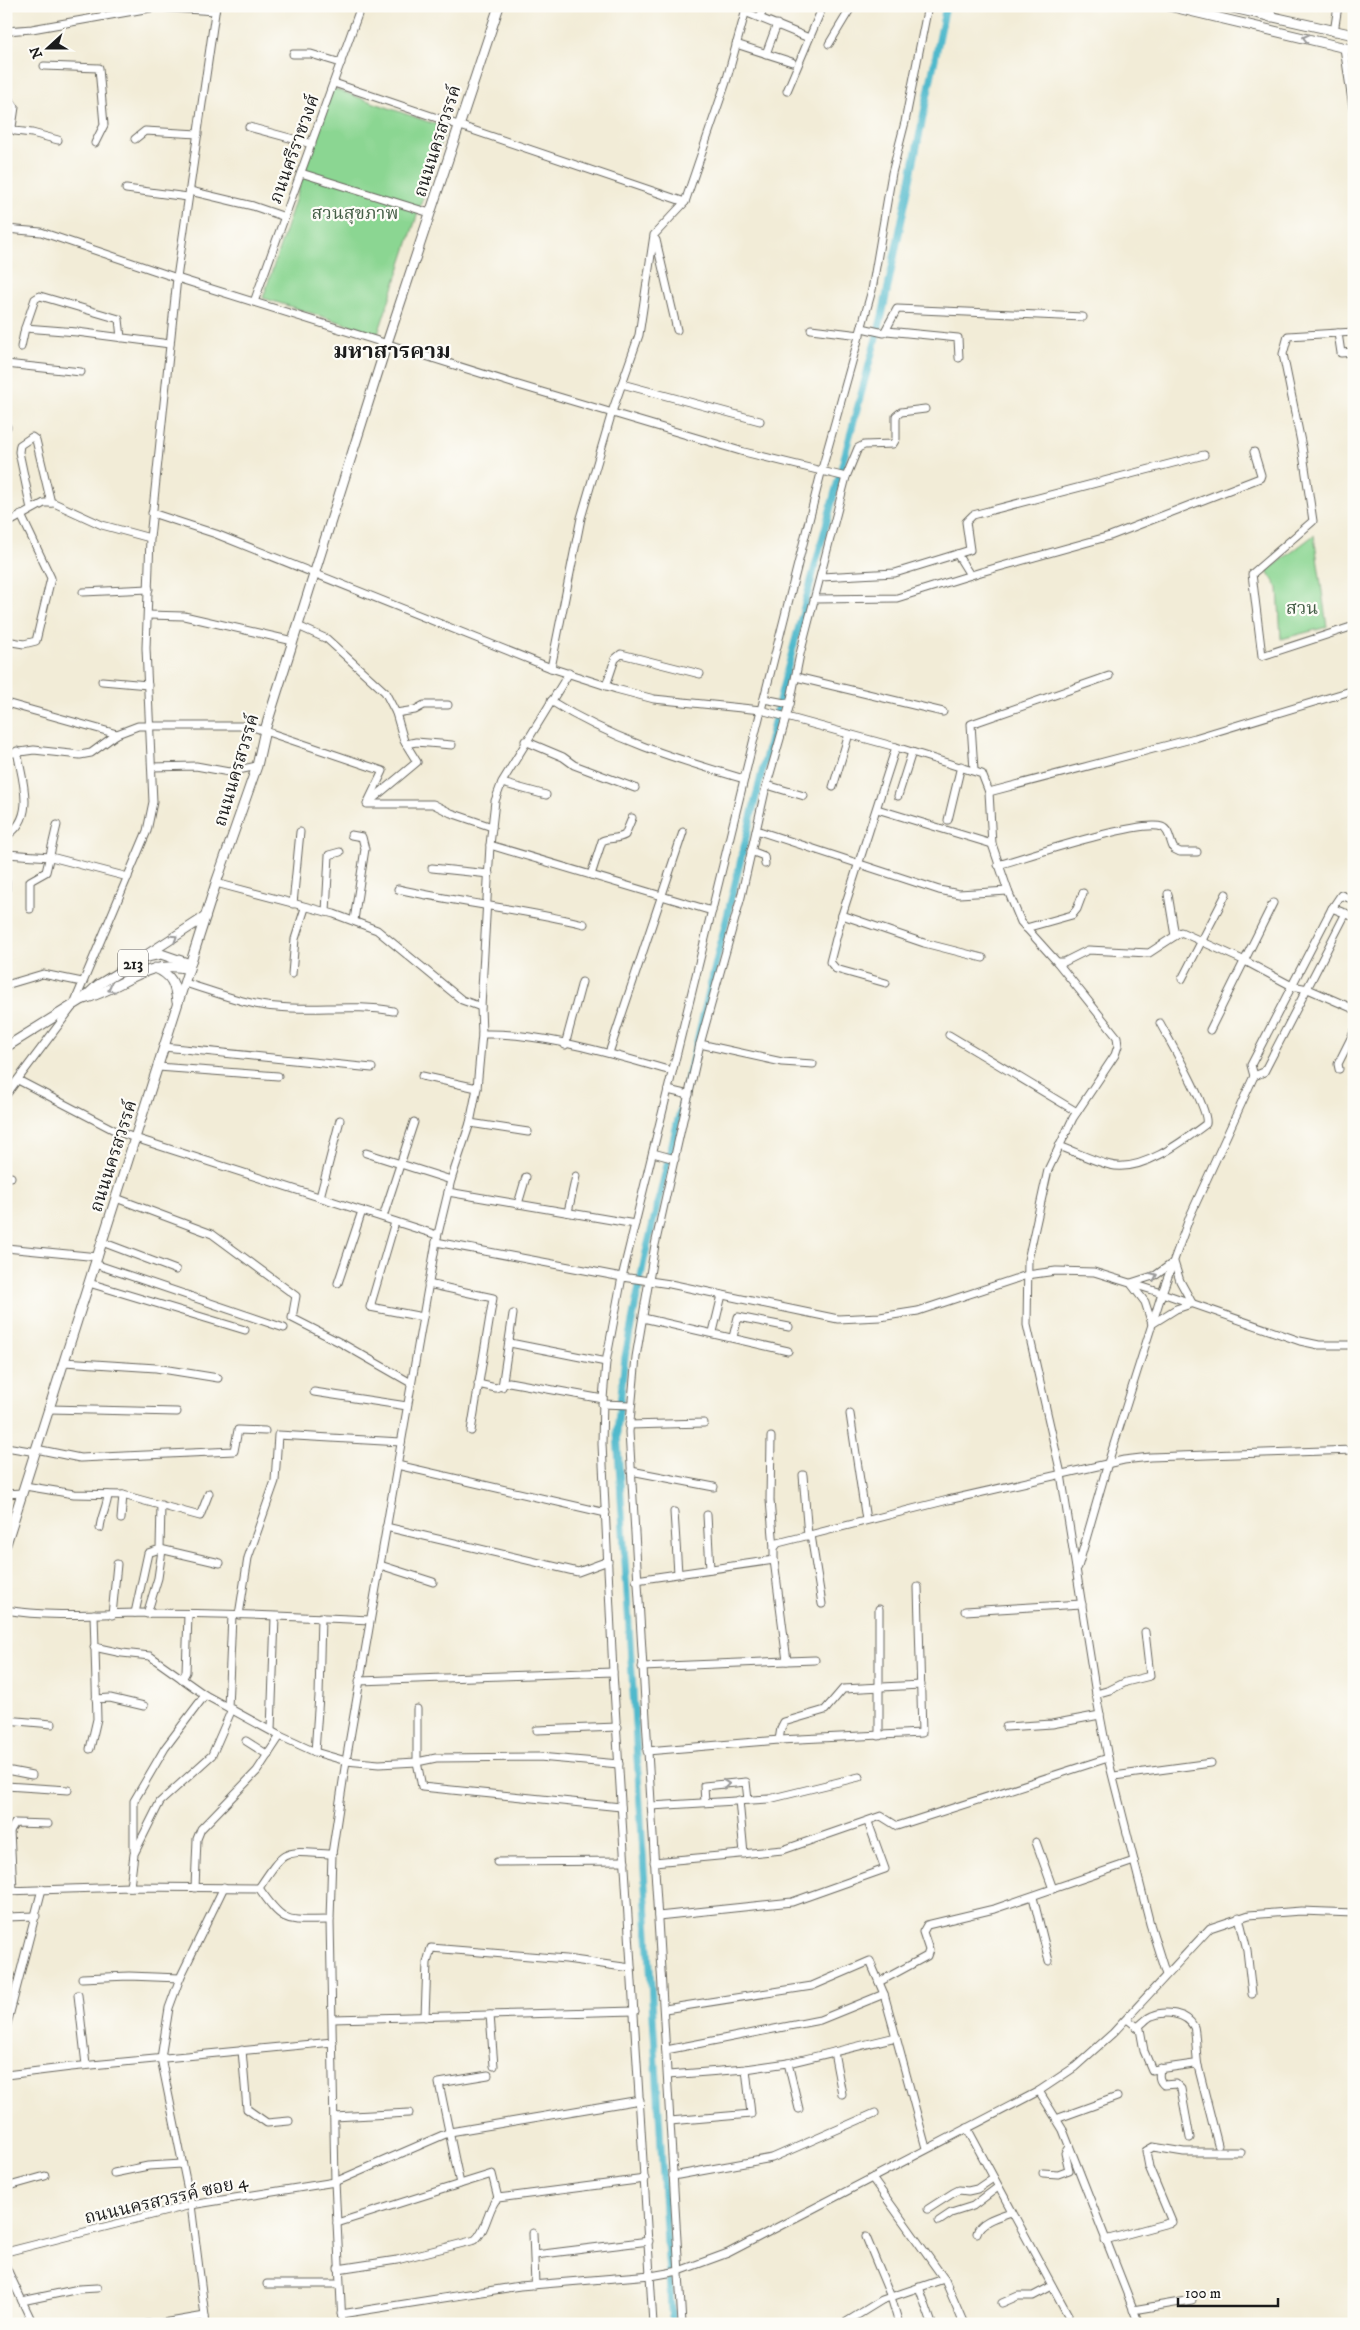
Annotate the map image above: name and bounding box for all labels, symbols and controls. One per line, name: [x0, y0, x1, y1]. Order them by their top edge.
north arrow: [22, 22, 72, 72]
one-way arrow: [1303, 34, 1311, 44]
text: N: [26, 43, 47, 61]
street label: ถนนนครสวรรค์: [409, 82, 466, 200]
street label: ภนนศรีราชวงศ์: [264, 91, 325, 207]
park label: สวนสุขภาพ: [312, 203, 398, 225]
district label: มหาสารคาม: [333, 338, 451, 365]
park label: สวน: [1286, 598, 1318, 620]
street label: ถนนนครสวรรค์: [208, 711, 265, 829]
one-way arrow: [168, 934, 177, 944]
road number: 213: [118, 950, 148, 976]
one-way arrow: [107, 983, 116, 993]
street label: ถนนนครสวรรค์: [85, 1097, 142, 1215]
one-way arrow: [1149, 1272, 1158, 1282]
one-way arrow: [722, 1779, 730, 1790]
street label: ถนนนครสวรรค์ ซอย 4: [82, 2169, 251, 2229]
scale bar: [1178, 2275, 1278, 2307]
text: 100 m: [1185, 2284, 1221, 2303]

